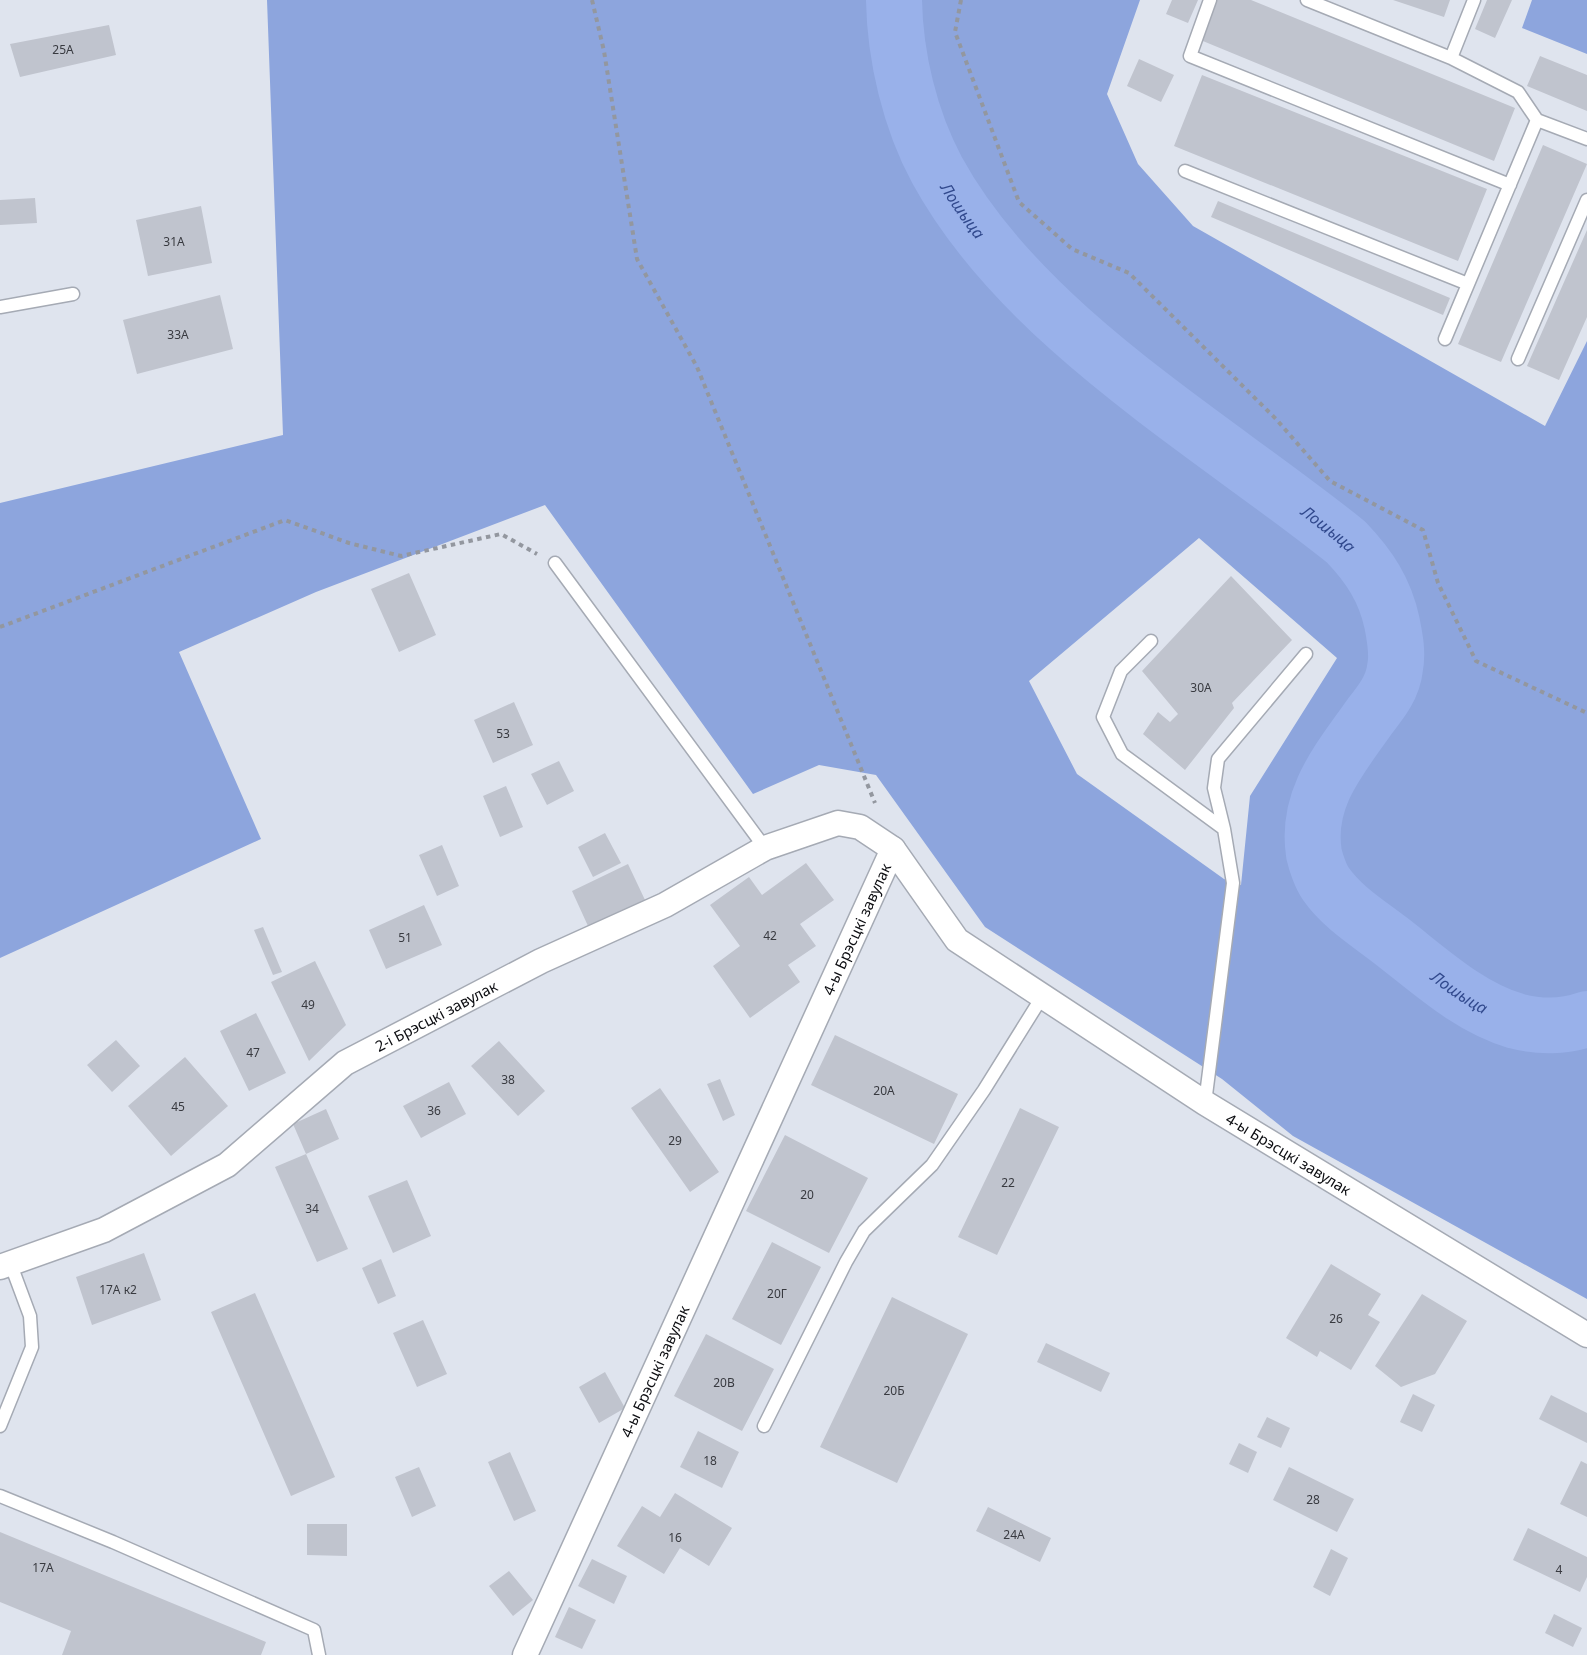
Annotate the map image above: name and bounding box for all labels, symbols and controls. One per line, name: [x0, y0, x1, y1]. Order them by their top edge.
house number: 25А: [52, 41, 74, 58]
water label: Лошыца: [935, 177, 990, 243]
house number: 31А: [163, 233, 185, 250]
house number: 33А: [167, 326, 189, 343]
water label: Лошыца: [1296, 500, 1361, 557]
house number: 30А: [1190, 679, 1212, 696]
house number: 53: [496, 725, 510, 742]
street label: 4-ы Брэсцкі завулак: [818, 860, 895, 998]
house number: 42: [763, 927, 777, 944]
house number: 51: [398, 929, 412, 946]
water label: Лошыца: [1426, 965, 1492, 1019]
street label: 2-і Брэсцкі завулак: [371, 976, 501, 1056]
house number: 49: [301, 996, 315, 1013]
house number: 47: [246, 1044, 260, 1061]
house number: 38: [501, 1071, 515, 1088]
house number: 20А: [873, 1082, 895, 1099]
house number: 45: [171, 1098, 185, 1115]
house number: 36: [427, 1102, 441, 1119]
street label: 4-ы Брэсцкі завулак: [1222, 1108, 1355, 1199]
house number: 29: [668, 1132, 682, 1149]
house number: 22: [1001, 1174, 1015, 1191]
house number: 20: [800, 1186, 814, 1203]
house number: 34: [305, 1200, 319, 1217]
house number: 17А к2: [99, 1281, 137, 1298]
house number: 20Г: [767, 1285, 787, 1302]
street label: 4-ы Брэсцкі завулак: [616, 1302, 693, 1440]
house number: 26: [1329, 1310, 1343, 1327]
house number: 20В: [713, 1374, 735, 1391]
house number: 20Б: [883, 1382, 905, 1399]
house number: 18: [703, 1452, 717, 1469]
house number: 28: [1306, 1491, 1320, 1508]
house number: 24А: [1003, 1526, 1025, 1543]
house number: 16: [668, 1529, 682, 1546]
house number: 17А: [32, 1559, 54, 1576]
house number: 4: [1556, 1561, 1563, 1578]

